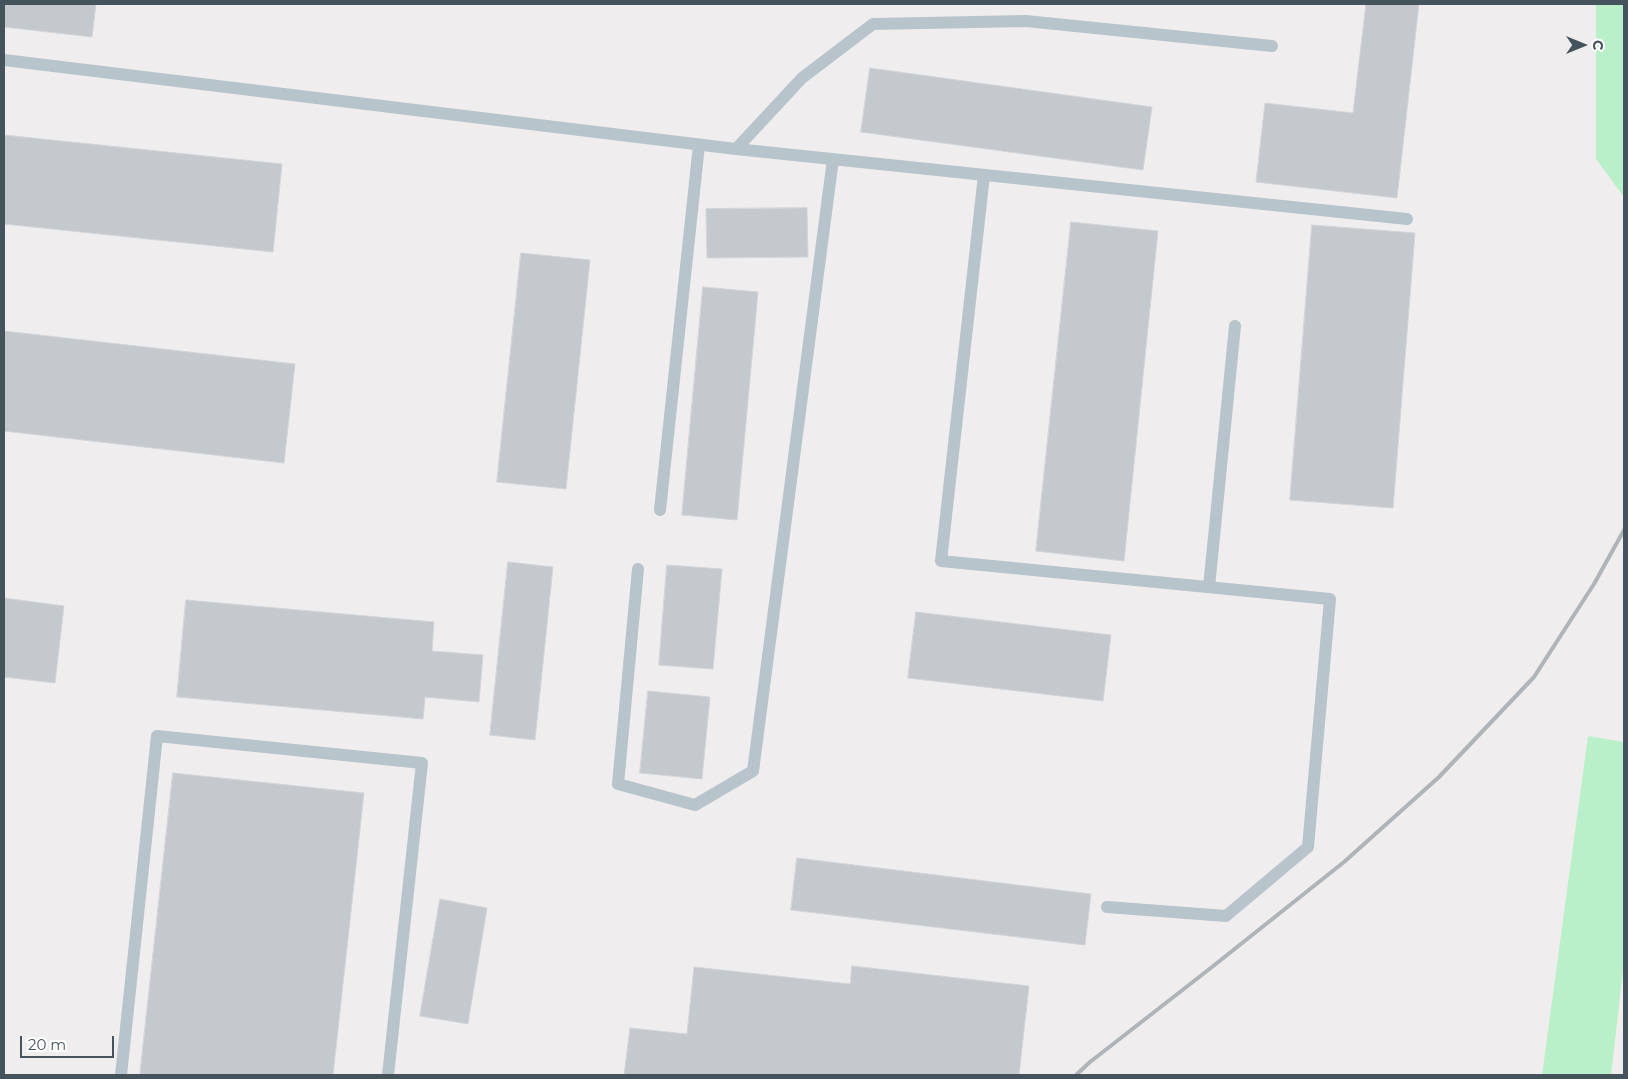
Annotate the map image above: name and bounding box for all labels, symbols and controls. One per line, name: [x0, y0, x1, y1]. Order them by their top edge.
north arrow: [1558, 20, 1608, 70]
text: С: [1589, 40, 1607, 50]
scale bar: [22, 1026, 116, 1058]
text: 20 m: [28, 1035, 66, 1054]

